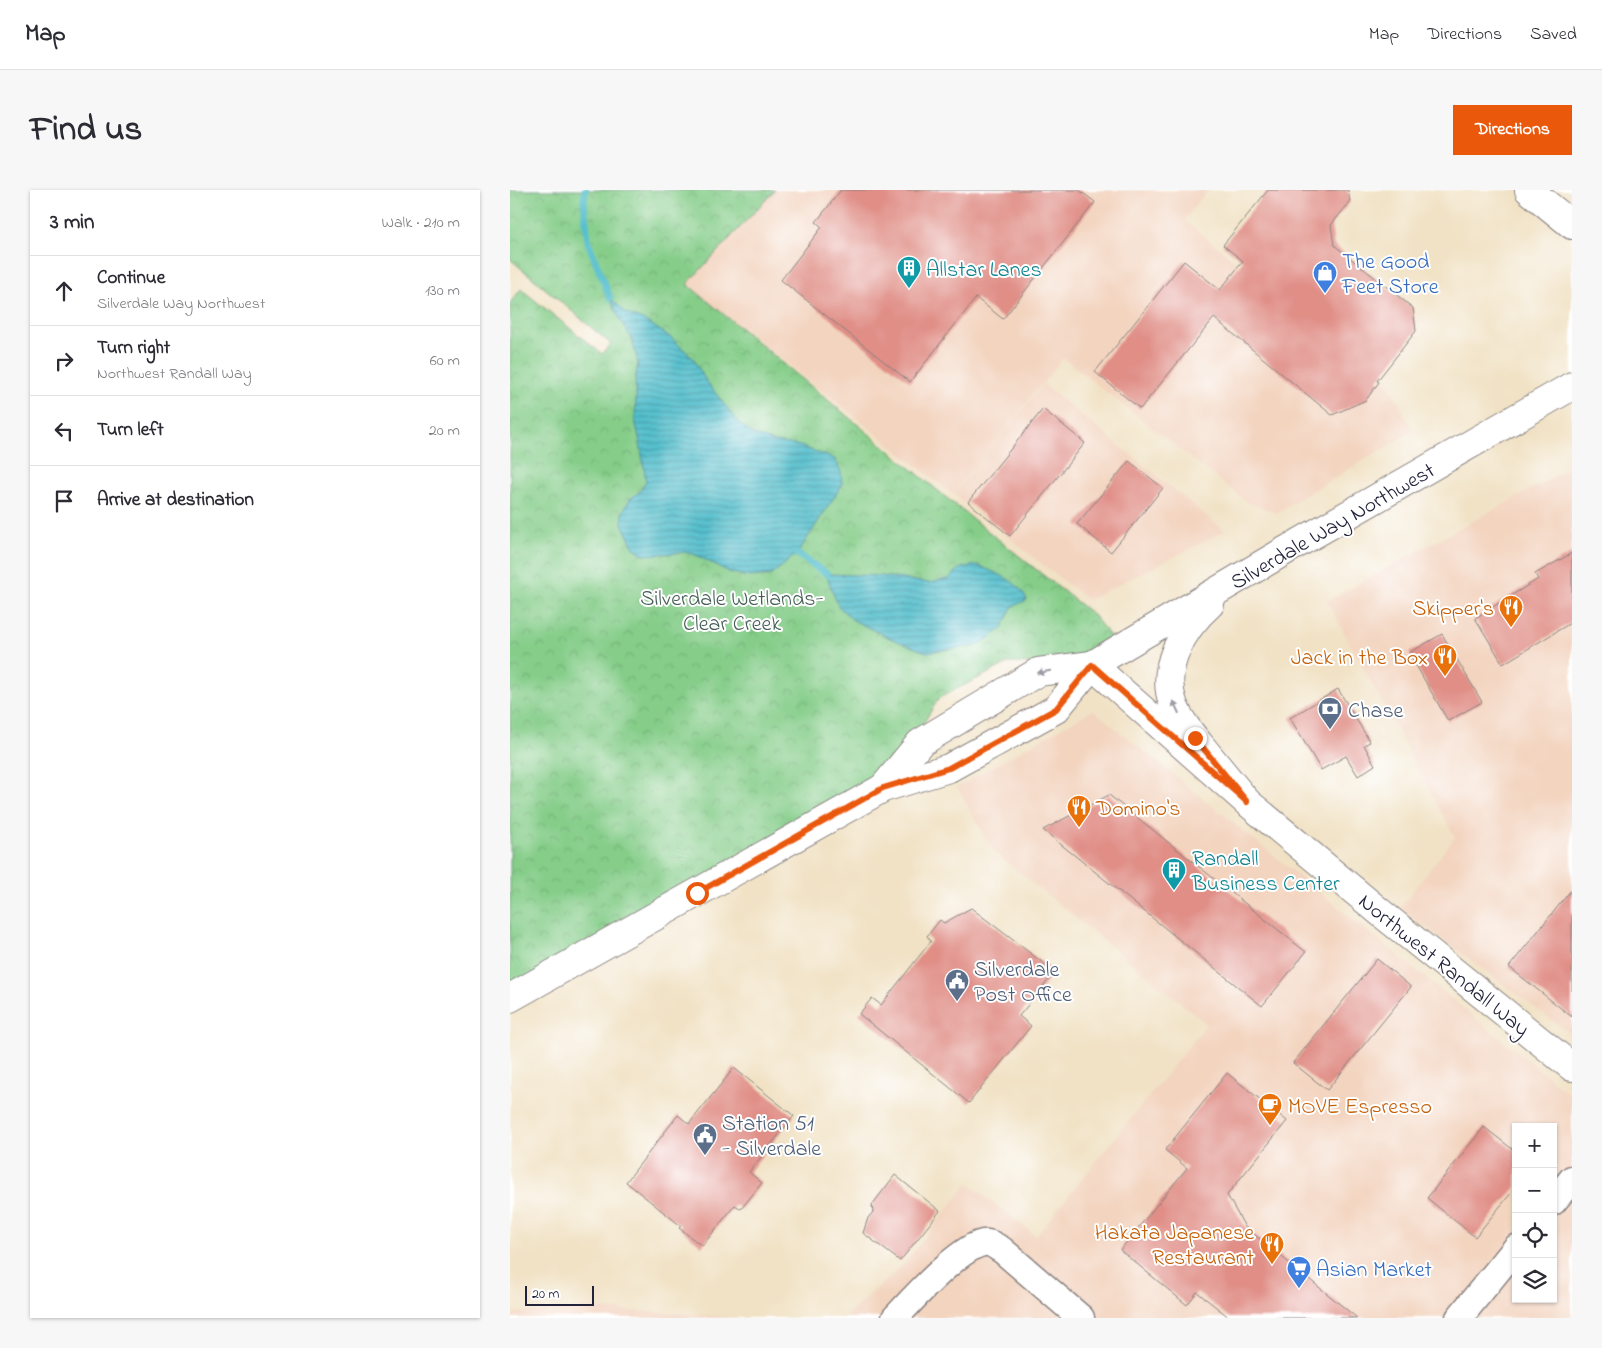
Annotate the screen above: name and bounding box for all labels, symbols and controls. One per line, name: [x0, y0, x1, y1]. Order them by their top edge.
text: Map: [25, 17, 66, 52]
text: Map: [1369, 22, 1399, 48]
text: Directions: [1427, 22, 1502, 48]
text: Saved: [1530, 22, 1577, 48]
text: Find us: [30, 105, 142, 156]
button: Directions: [1453, 105, 1572, 155]
text: 3 min: [50, 208, 94, 238]
text: Walk · 210 m: [381, 211, 460, 235]
place label: The Good Feet Store: [1341, 247, 1439, 304]
building icon: Allstar Lanes: [896, 255, 922, 289]
place label: Allstar Lanes: [926, 255, 1042, 287]
shop icon: The Good Feet Store: [1312, 260, 1338, 294]
text: Continue: [97, 265, 165, 292]
icon: ahead: [50, 277, 78, 305]
text: 130 m: [425, 279, 460, 303]
text: Silverdale Way Northwest: [97, 292, 265, 316]
text: Turn right: [97, 335, 170, 362]
icon: right: [50, 347, 78, 375]
text: 60 m: [430, 349, 460, 373]
text: Northwest Randall Way: [97, 362, 252, 386]
icon: left: [50, 417, 78, 445]
text: Turn left: [97, 417, 164, 444]
text: 20 m: [429, 419, 460, 443]
street label: Silverdale Way Northwest: [1225, 456, 1443, 600]
icon: arrive: [50, 487, 78, 515]
text: Arrive at destination: [97, 487, 254, 514]
park label: Silverdale Wetlands- Clear Creek: [640, 584, 824, 641]
place label: Skipper's: [1412, 594, 1494, 626]
restaurant icon: Skipper's: [1498, 594, 1524, 628]
place label: Jack in the Box: [1291, 643, 1428, 675]
restaurant icon: Jack in the Box: [1432, 643, 1458, 677]
one-way arrow: [1036, 668, 1052, 676]
bank icon: Chase: [1317, 696, 1343, 730]
place label: Chase: [1348, 696, 1404, 728]
one-way arrow: [1171, 700, 1180, 715]
route end: [1184, 727, 1207, 750]
restaurant icon: Domino's: [1066, 794, 1092, 828]
place label: Domino's: [1095, 794, 1180, 826]
place label: Randall Business Center: [1191, 844, 1340, 901]
building icon: Randall Business Center: [1161, 857, 1187, 891]
route start: [686, 882, 709, 905]
street label: Northwest Randall Way: [1350, 887, 1536, 1046]
place label: Silverdale Post Office: [974, 955, 1072, 1012]
public building icon: Silverdale Post Office: [944, 968, 970, 1002]
cafe icon: MOVE Espresso: [1257, 1092, 1283, 1126]
place label: MOVE Espresso: [1288, 1092, 1432, 1124]
place label: Station 51 - Silverdale: [722, 1109, 821, 1166]
public building icon: Station 51 - Silverdale: [692, 1122, 718, 1156]
map controls: [1512, 1123, 1557, 1303]
button: +: [1512, 1123, 1557, 1168]
button: −: [1512, 1168, 1557, 1213]
button: locate: [1512, 1213, 1557, 1258]
place label: Hakata Japanese Restaurant: [1095, 1218, 1255, 1275]
restaurant icon: Hakata Japanese Restaurant: [1259, 1231, 1285, 1265]
supermarket icon: Asian Market: [1286, 1255, 1312, 1289]
place label: Asian Market: [1316, 1255, 1432, 1287]
button: layers: [1512, 1258, 1557, 1303]
scale bar: [525, 1283, 594, 1306]
text: 20 m: [532, 1284, 559, 1305]

